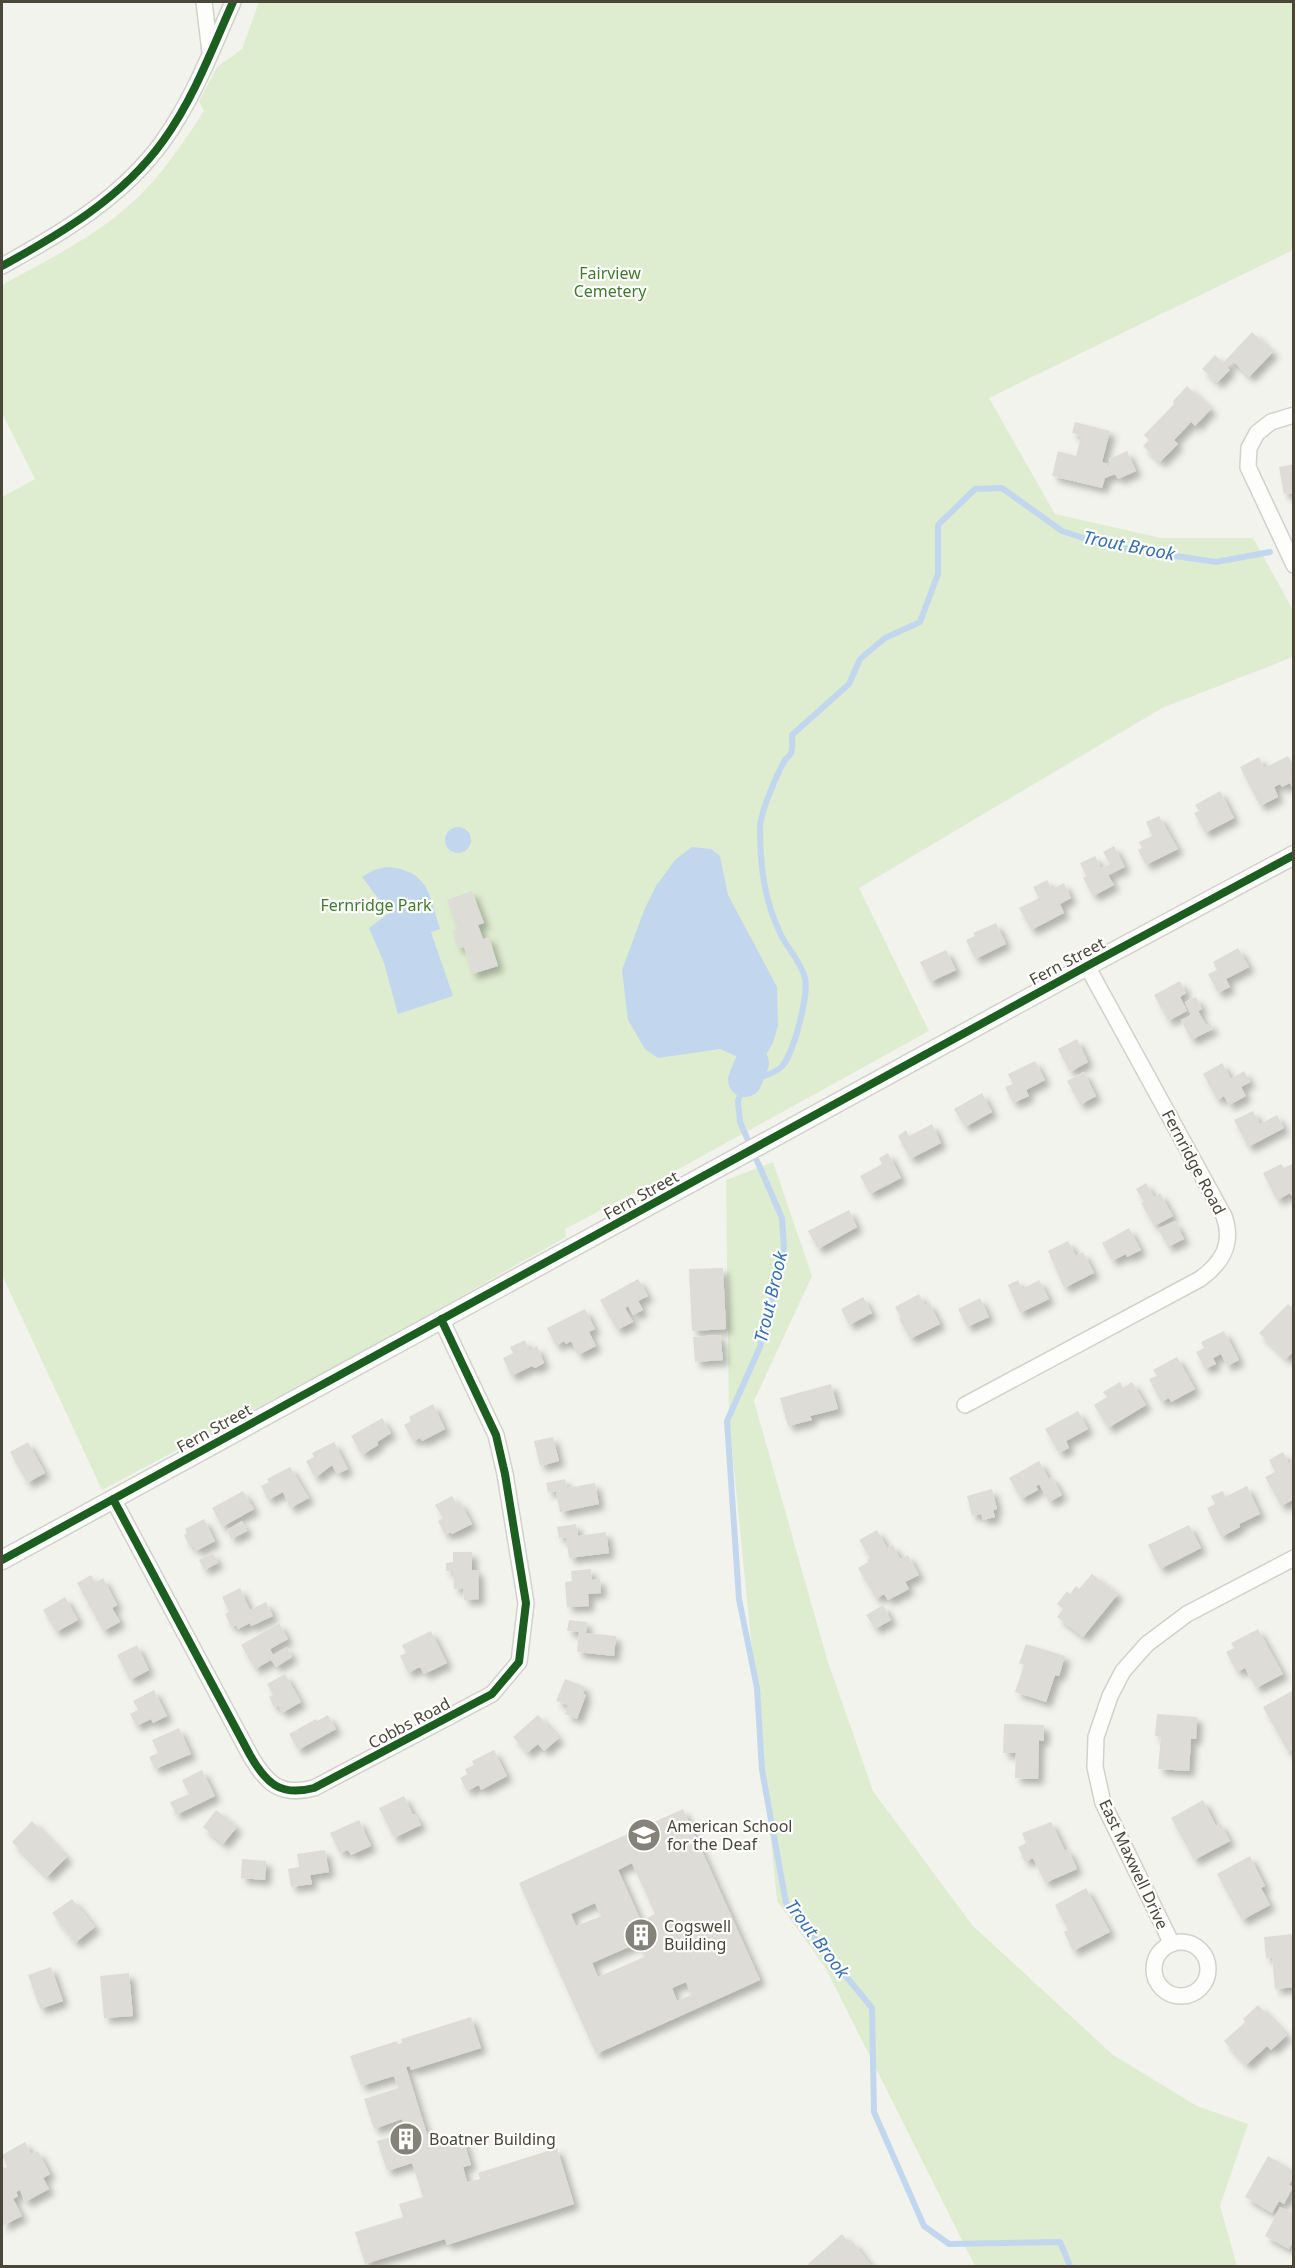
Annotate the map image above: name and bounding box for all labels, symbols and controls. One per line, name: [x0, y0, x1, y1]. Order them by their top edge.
park label: Fairview Cemetery: [574, 262, 647, 302]
water label: Trout Brook: [1081, 524, 1178, 566]
park label: Fernridge Park: [320, 894, 432, 916]
street label: Fern Street: [1025, 932, 1109, 990]
street label: Fernridge Road: [1157, 1106, 1231, 1218]
street label: Fern Street: [600, 1165, 683, 1225]
water label: Trout Brook: [748, 1248, 792, 1345]
street label: Fern Street: [173, 1398, 256, 1458]
street label: Cobbs Road: [364, 1692, 454, 1754]
street label: East Maxwell Drive: [1094, 1795, 1174, 1933]
place label: American School for the Deaf: [667, 1815, 793, 1855]
school or university icon: American School for the Deaf: [626, 1817, 662, 1853]
water label: Trout Brook: [780, 1894, 856, 1984]
place label: Cogswell Building: [664, 1915, 731, 1955]
building icon: Cogswell Building: [623, 1917, 659, 1953]
building icon: Boatner Building: [388, 2121, 424, 2157]
place label: Boatner Building: [429, 2128, 556, 2150]

